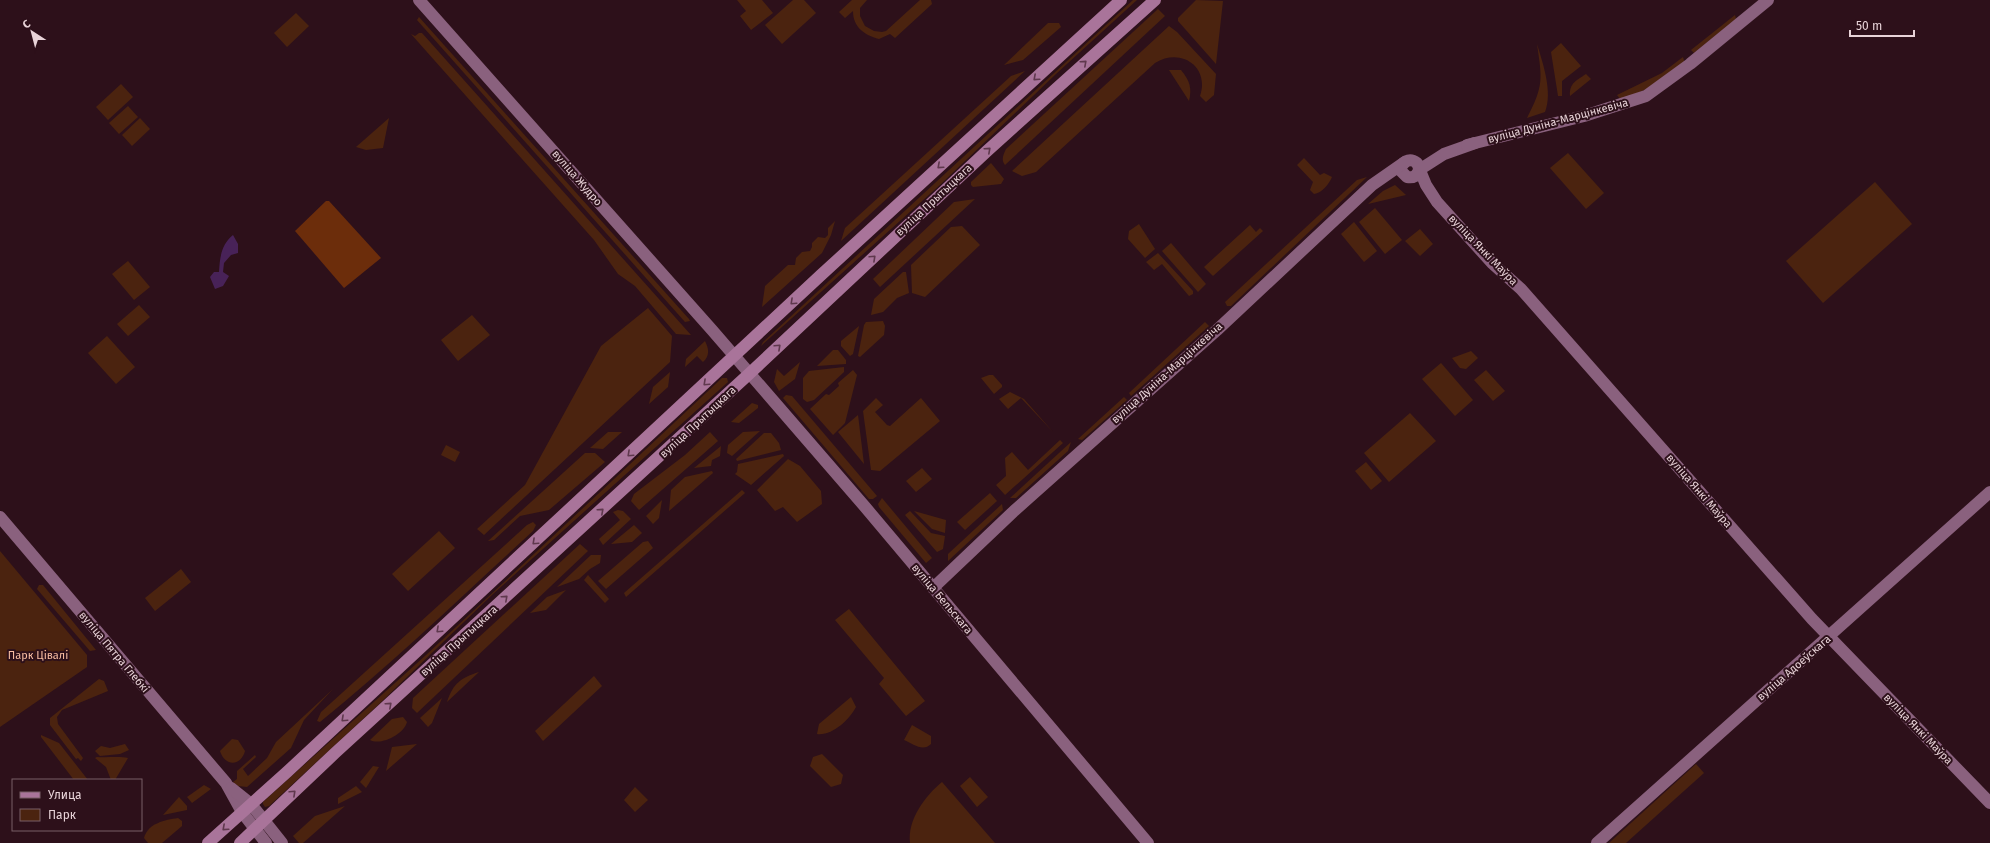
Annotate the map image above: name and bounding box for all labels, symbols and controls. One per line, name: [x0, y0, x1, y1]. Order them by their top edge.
north arrow: [12, 12, 52, 52]
scale bar: [1850, 12, 1914, 38]
text: С: [20, 17, 33, 31]
text: 50 m: [1856, 19, 1882, 33]
one-way arrow: [1080, 61, 1087, 68]
one-way arrow: [1033, 74, 1041, 81]
street label: вуліца Дуніна-Марцінкевіча: [1486, 96, 1630, 146]
one-way arrow: [983, 147, 991, 155]
street label: вуліца Жудро: [549, 148, 605, 208]
street label: вуліца Прытыцкага: [893, 161, 975, 239]
one-way arrow: [937, 161, 945, 169]
street label: вуліца Янкі Маўра: [1446, 212, 1520, 288]
one-way arrow: [868, 255, 876, 263]
one-way arrow: [790, 297, 798, 305]
street label: вуліца Дуніна-Марцінкевіча: [1109, 320, 1225, 426]
one-way arrow: [773, 344, 781, 352]
one-way arrow: [703, 378, 711, 386]
street label: вуліца Прытыцкага: [657, 383, 739, 461]
one-way arrow: [627, 449, 635, 456]
street label: вуліца Янкі Маўра: [1664, 452, 1734, 530]
one-way arrow: [597, 508, 604, 515]
one-way arrow: [532, 537, 540, 545]
street label: вуліца Бельскага: [909, 561, 975, 637]
one-way arrow: [500, 595, 508, 603]
street label: вуліца Прытыцкага: [418, 603, 500, 679]
street label: вуліца Пятра Глебкі: [76, 609, 152, 695]
one-way arrow: [436, 625, 444, 633]
street label: вуліца Адоеўскага: [1755, 632, 1833, 704]
park label: Парк Цівалі: [8, 649, 68, 662]
street label: вуліца Янкі Маўра: [1881, 691, 1955, 767]
one-way arrow: [384, 702, 391, 709]
one-way arrow: [341, 714, 349, 721]
legend: [12, 779, 142, 831]
text: Улица: [48, 788, 82, 802]
one-way arrow: [288, 790, 296, 798]
text: Парк: [48, 808, 77, 822]
one-way arrow: [222, 823, 230, 830]

